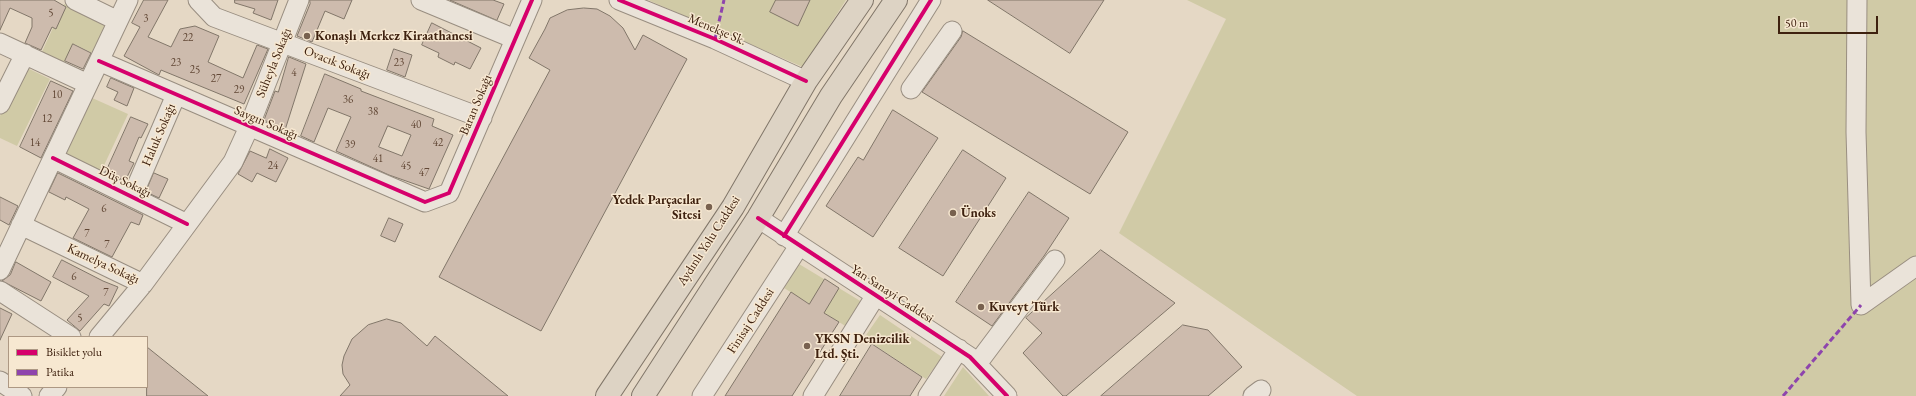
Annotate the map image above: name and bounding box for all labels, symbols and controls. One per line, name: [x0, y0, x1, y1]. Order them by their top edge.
house number: 5: [48, 6, 54, 20]
scale bar: [1780, 8, 1880, 34]
street label: Menekşe Sk.: [686, 11, 748, 49]
house number: 3: [143, 12, 149, 26]
text: 50 m: [1785, 15, 1808, 31]
street label: Süheyla Sokağı: [253, 26, 295, 100]
place label: Konaşlı Merkez Kiraathanesi: [315, 28, 473, 44]
house number: 22: [183, 31, 193, 45]
marker: Konaşlı Merkez Kiraathanesi: [302, 31, 312, 41]
street label: Ovacık Sokağı: [302, 43, 372, 83]
house number: 23: [171, 56, 181, 70]
house number: 23: [394, 56, 404, 70]
house number: 25: [190, 63, 200, 77]
house number: 4: [291, 66, 297, 80]
house number: 27: [211, 72, 221, 86]
street label: Baran Sokağı: [456, 72, 496, 138]
house number: 29: [234, 83, 244, 97]
house number: 10: [52, 88, 62, 102]
house number: 36: [343, 93, 353, 107]
street label: Haluk Sokağı: [139, 101, 179, 169]
street label: Saygın Sokağı: [232, 103, 300, 143]
house number: 38: [368, 105, 378, 119]
house number: 12: [42, 112, 52, 126]
house number: 40: [411, 118, 421, 132]
house number: 14: [30, 136, 40, 150]
house number: 42: [433, 136, 443, 150]
house number: 39: [345, 138, 355, 152]
house number: 41: [373, 152, 383, 166]
house number: 24: [268, 159, 278, 173]
house number: 45: [401, 159, 411, 173]
street label: Düş Sokağı: [96, 163, 154, 201]
house number: 47: [419, 166, 429, 180]
place label: Yedek Parçacılar Sitesi: [613, 192, 701, 223]
street label: Aydınlı Yolu Caddesi: [674, 193, 744, 289]
house number: 6: [101, 202, 107, 216]
marker: Yedek Parçacılar Sitesi: [704, 202, 714, 212]
place label: Ünoks: [961, 205, 996, 221]
marker: Ünoks: [948, 208, 958, 218]
house number: 7: [84, 227, 90, 241]
house number: 7: [104, 238, 110, 252]
street label: Kamelya Sokağı: [64, 240, 142, 288]
street label: Yan Sanayi Caddesi: [848, 261, 936, 327]
house number: 6: [71, 270, 77, 284]
street label: Finisaj Caddesi: [724, 285, 778, 357]
house number: 7: [103, 286, 109, 300]
place label: Kuveyt Türk: [989, 299, 1059, 315]
marker: Kuveyt Türk: [976, 302, 986, 312]
house number: 5: [77, 311, 83, 325]
place label: YKSN Denizcilik Ltd. Şti.: [815, 331, 910, 362]
legend: [8, 336, 148, 388]
marker: YKSN Denizcilik Ltd. Şti.: [802, 341, 812, 351]
text: Bisiklet yolu: [46, 344, 102, 360]
text: Patika: [46, 364, 74, 380]

